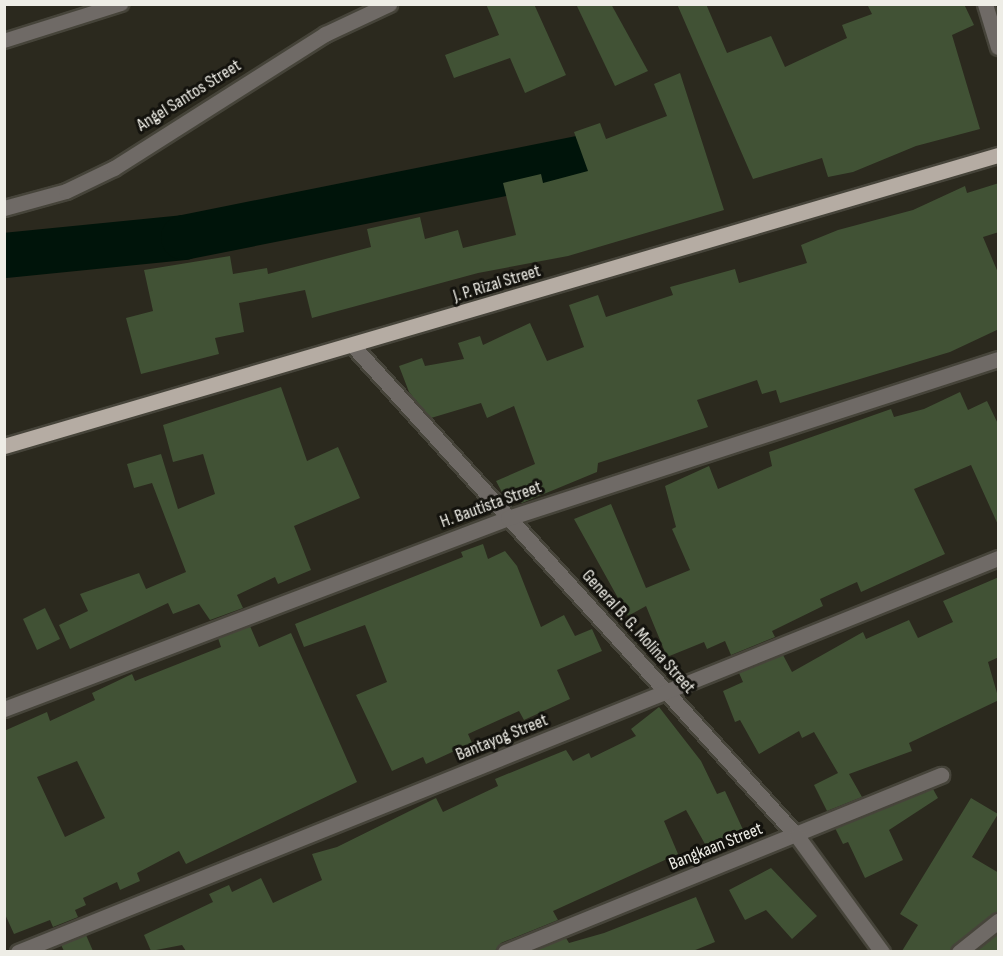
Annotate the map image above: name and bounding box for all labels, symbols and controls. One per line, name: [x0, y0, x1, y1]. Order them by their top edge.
street label: Angel Santos Street: [133, 55, 245, 137]
street label: J. P. Rizal Street: [451, 260, 543, 308]
street label: H. Bautista Street: [437, 477, 545, 533]
street label: General B. G. Molina Street: [577, 566, 699, 698]
street label: Bantayog Street: [453, 710, 551, 766]
street label: Bangkaan Street: [666, 818, 766, 876]

